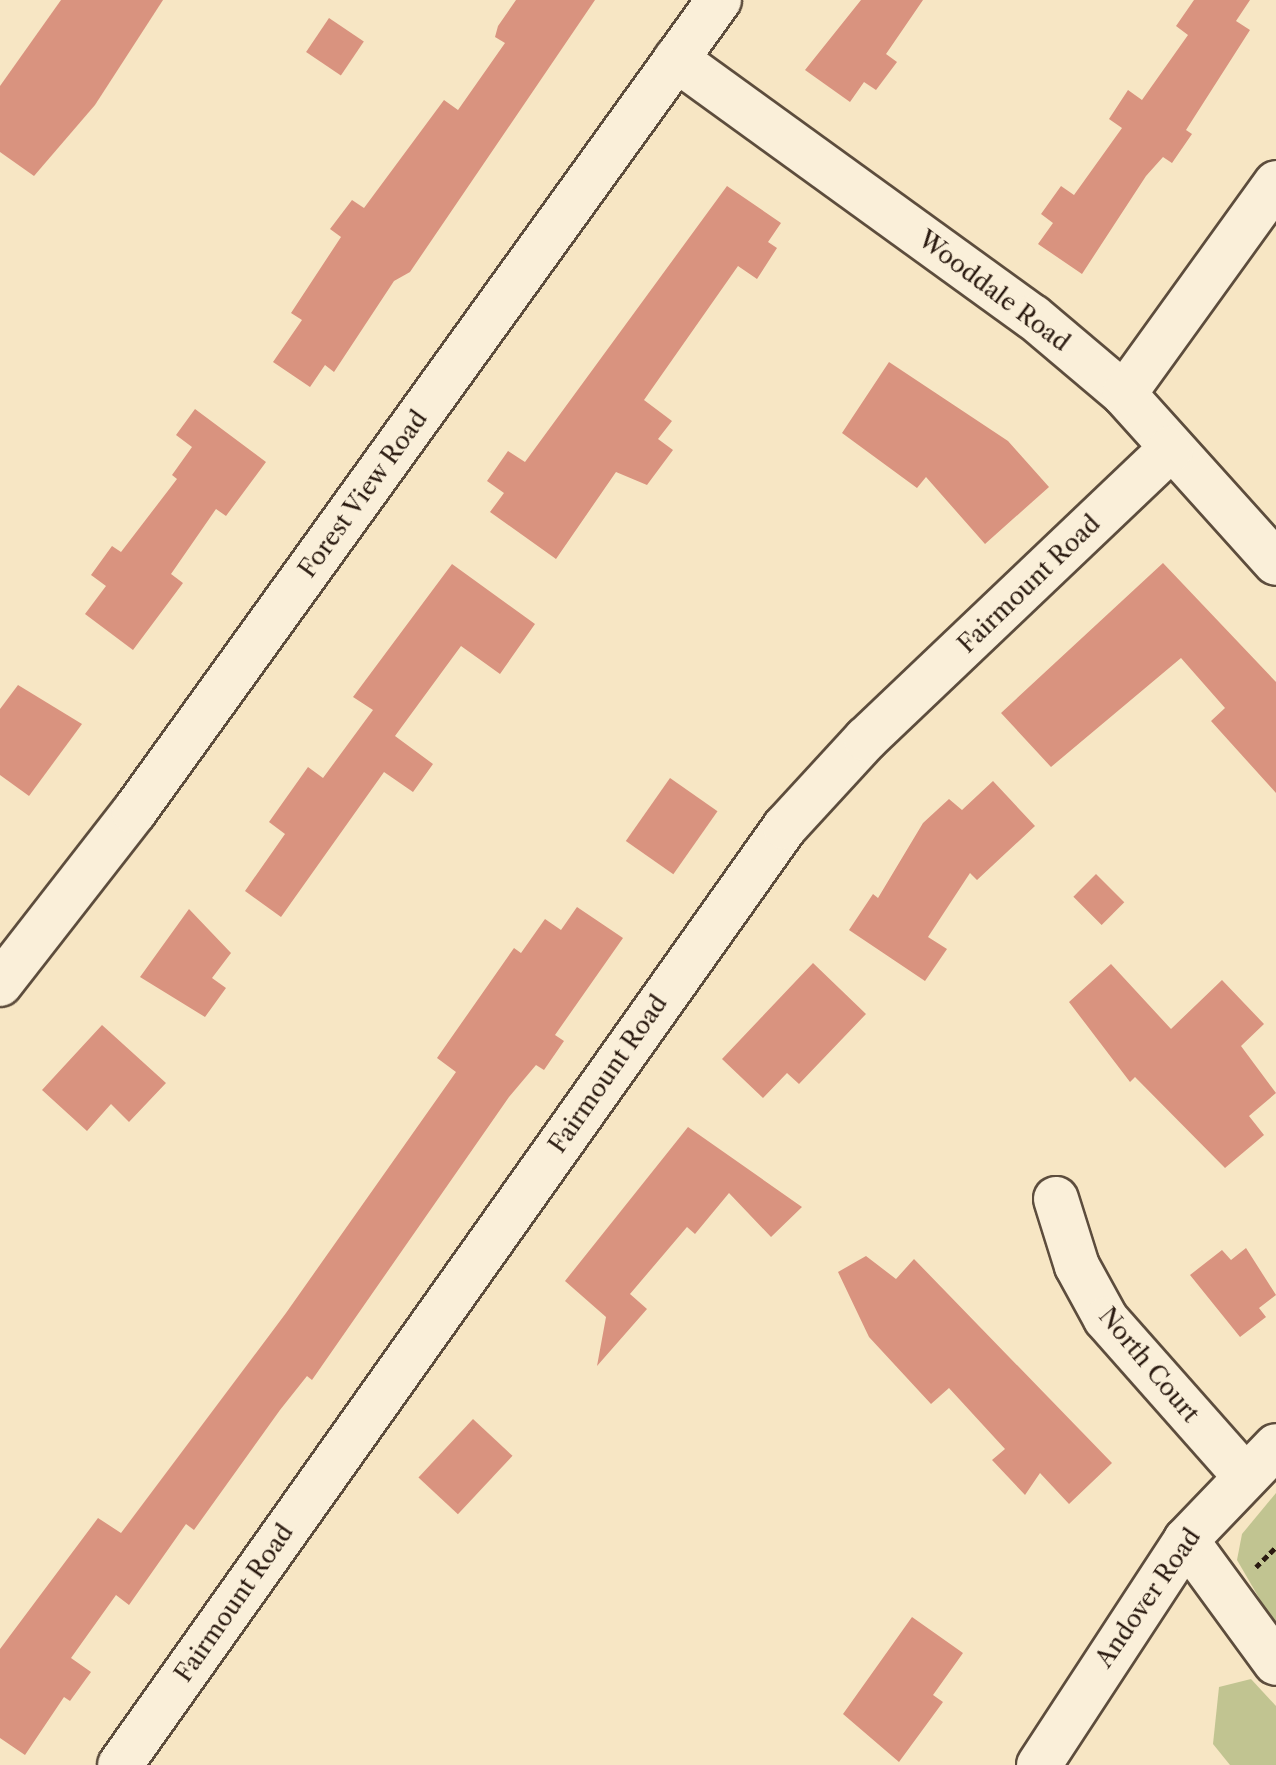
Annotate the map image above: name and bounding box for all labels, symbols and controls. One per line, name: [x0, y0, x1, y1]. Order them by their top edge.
street label: Wooddale Road: [913, 225, 1075, 357]
street label: Forest View Road: [292, 404, 434, 584]
street label: Fairmount Road: [952, 509, 1106, 659]
street label: Fairmount Road: [543, 990, 673, 1158]
street label: North Court: [1093, 1302, 1205, 1428]
street label: Fairmount Road: [169, 1519, 299, 1687]
street label: Andover Road: [1089, 1523, 1207, 1673]

